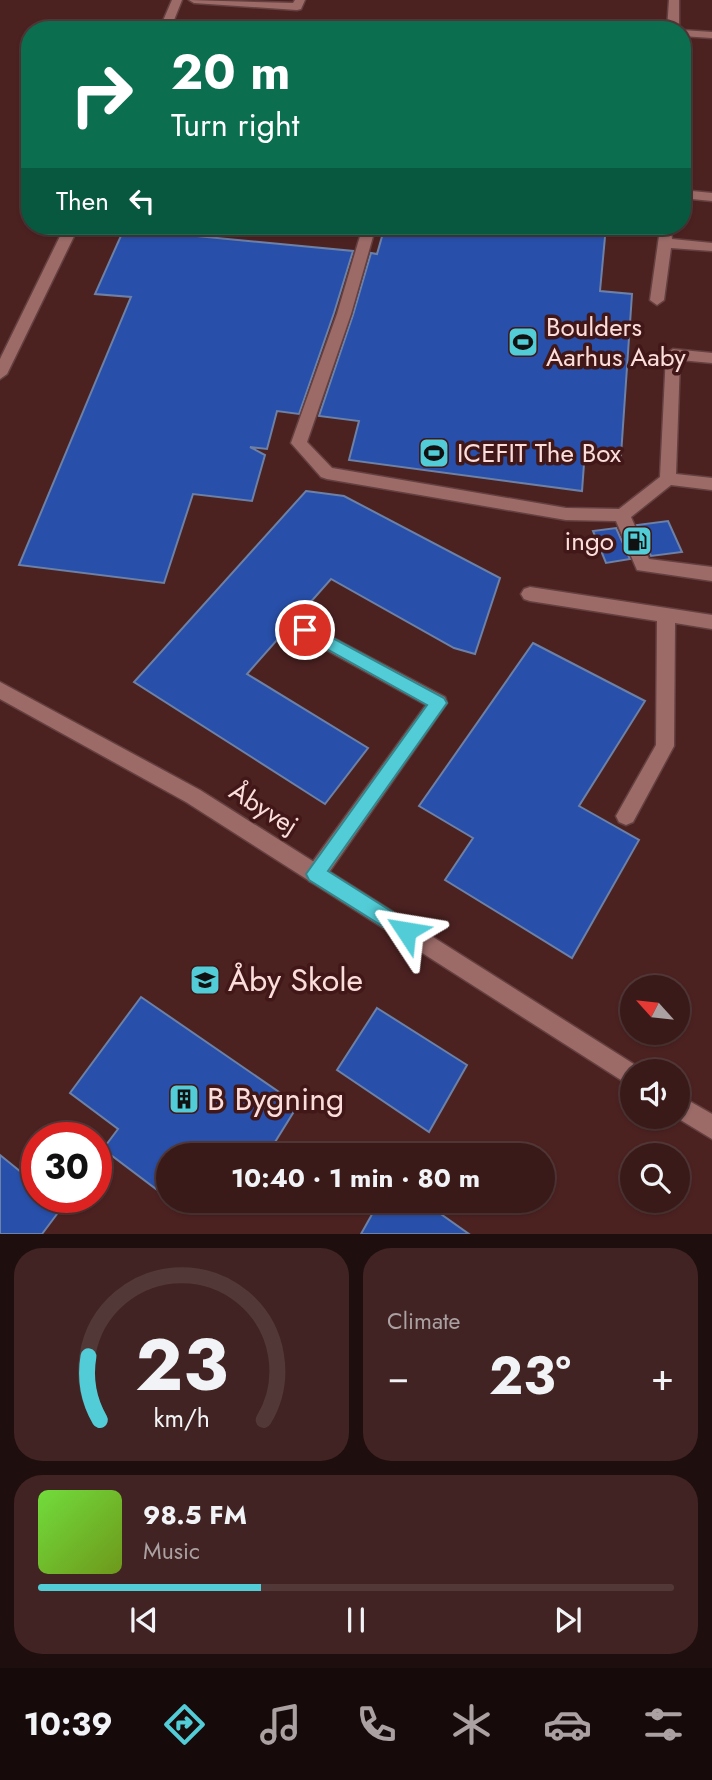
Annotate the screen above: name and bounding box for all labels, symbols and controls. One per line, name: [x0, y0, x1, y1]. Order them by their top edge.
text: 20 m: [171, 37, 290, 107]
icon: right: [56, 49, 147, 140]
text: Turn right: [171, 102, 300, 148]
text: Then: [56, 182, 109, 220]
icon: left: [123, 182, 161, 220]
place label: Boulders Aarhus Aaby: [546, 308, 686, 376]
sports icon: Boulders Aarhus Aaby: [506, 325, 540, 359]
place label: ICEFIT The Box: [457, 434, 621, 472]
sports icon: ICEFIT The Box: [417, 436, 451, 470]
place label: ingo: [565, 522, 614, 560]
fuel station icon: ingo: [620, 524, 654, 558]
pin: [275, 600, 335, 660]
icon: arrive: [286, 611, 324, 649]
street label: Åbyvej: [222, 772, 306, 844]
position arrow: [369, 894, 443, 968]
place label: Åby Skole: [228, 957, 363, 1003]
school or university icon: Åby Skole: [188, 963, 222, 997]
north arrow: [620, 975, 690, 1045]
map controls: [620, 975, 690, 1213]
button: sound: [620, 1059, 690, 1129]
place label: B Bygning: [207, 1076, 344, 1122]
building icon: B Bygning: [167, 1082, 201, 1116]
speed limit sign: 30: [21, 1122, 112, 1213]
button: search: [620, 1143, 690, 1213]
text: 10:40 · 1 min · 80 m: [231, 1159, 480, 1197]
text: Climate: [387, 1304, 460, 1338]
text: 23: [135, 1313, 228, 1418]
text: 23°: [489, 1338, 571, 1414]
text: −: [387, 1349, 409, 1404]
text: +: [651, 1349, 674, 1404]
text: km/h: [153, 1400, 210, 1436]
text: 98.5 FM: [143, 1496, 247, 1534]
text: Music: [143, 1534, 200, 1568]
icon: previous: [125, 1601, 163, 1639]
icon: pause: [337, 1601, 375, 1639]
icon: next: [549, 1601, 587, 1639]
icon: directions: [160, 1700, 209, 1749]
icon: music: [256, 1700, 305, 1749]
icon: phone: [352, 1700, 401, 1749]
icon: climate: [447, 1700, 496, 1749]
icon: car: [543, 1700, 592, 1749]
icon: filters: [639, 1700, 688, 1749]
text: 10:39: [23, 1701, 113, 1747]

